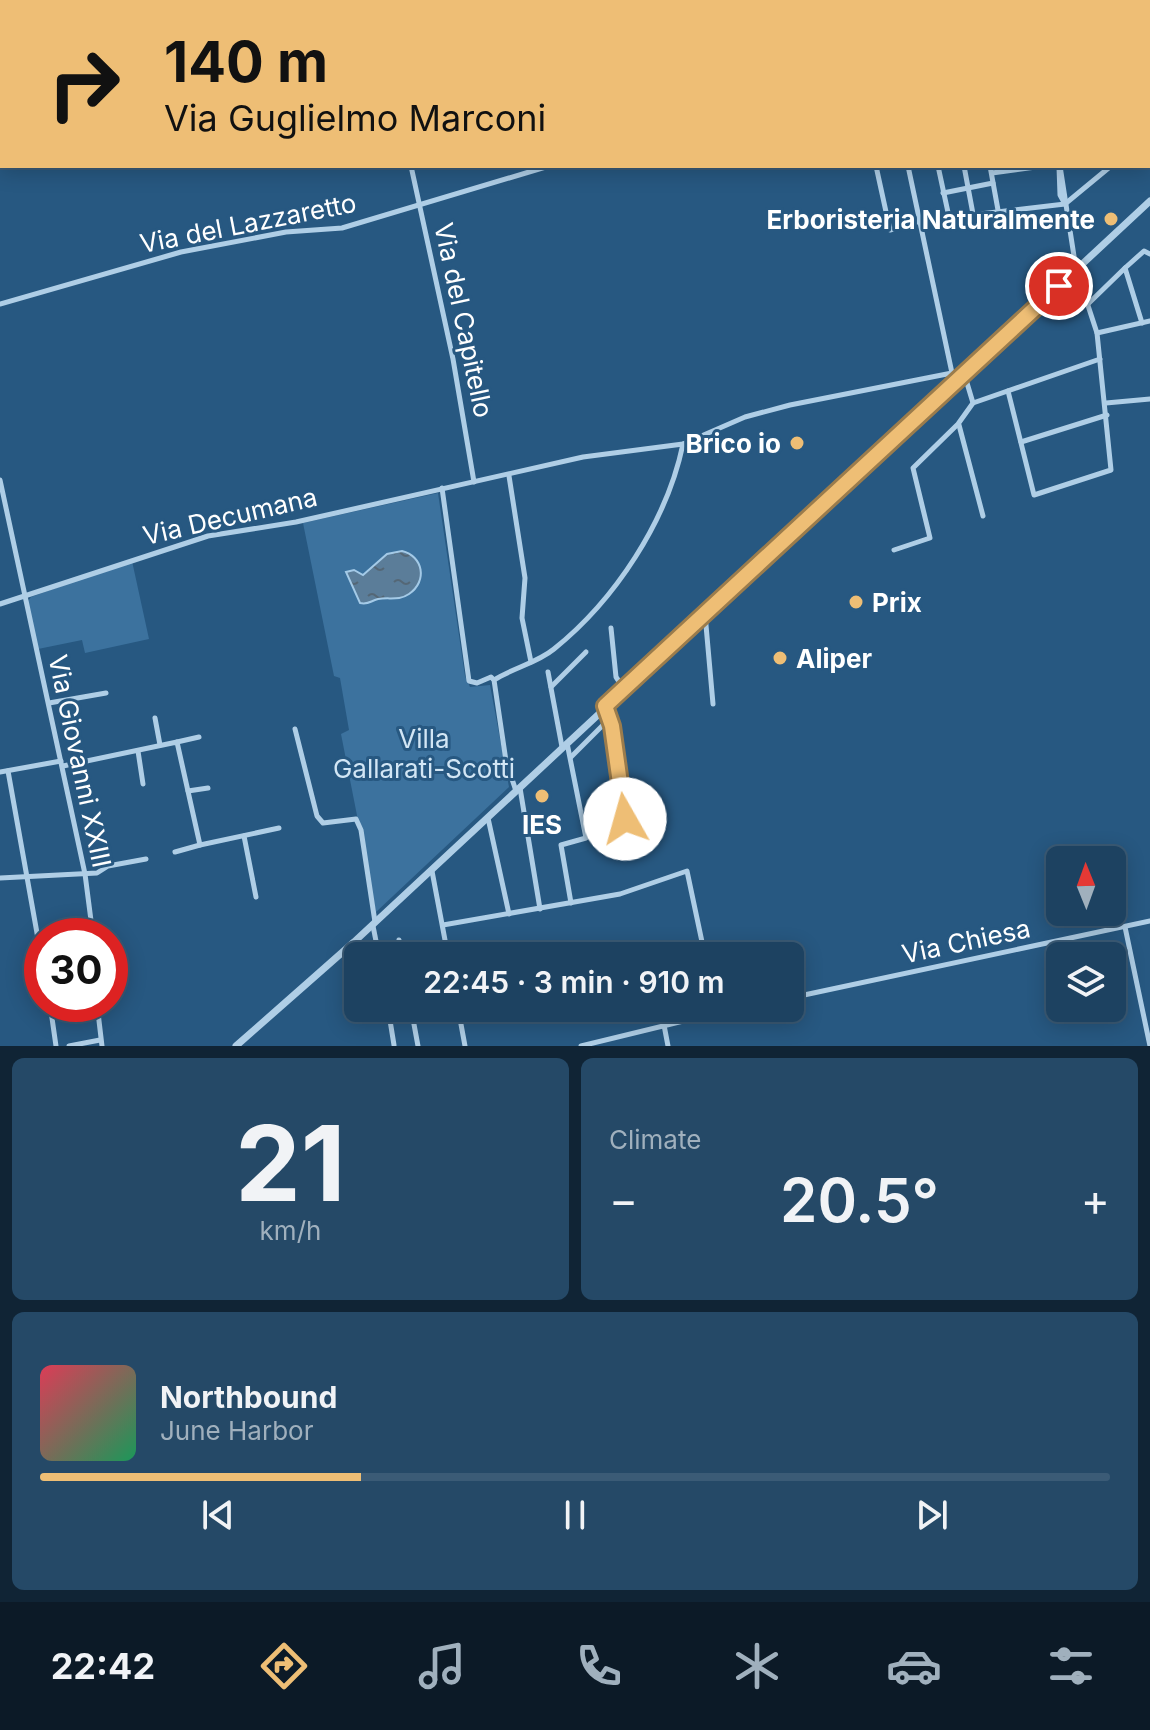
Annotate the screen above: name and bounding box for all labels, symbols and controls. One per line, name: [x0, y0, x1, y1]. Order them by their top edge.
text: 140 m: [164, 28, 328, 96]
icon: right: [32, 32, 136, 136]
text: Via Guglielmo Marconi: [164, 96, 546, 140]
street label: Via del Lazzaretto: [137, 187, 359, 259]
place label: Erboristeria Naturalmente: [767, 204, 1095, 235]
marker: Erboristeria Naturalmente: [1102, 210, 1120, 228]
street label: Via del Capitello: [428, 220, 500, 420]
pin: [1025, 252, 1093, 320]
icon: arrive: [1037, 264, 1081, 308]
place label: Brico io: [686, 428, 781, 459]
marker: Brico io: [788, 434, 806, 452]
street label: Via Decumana: [140, 481, 320, 551]
place label: Prix: [872, 587, 922, 618]
marker: Prix: [847, 593, 865, 611]
place label: Aliper: [796, 643, 872, 674]
marker: Aliper: [771, 649, 789, 667]
street label: Via Giovanni XXIII: [42, 652, 118, 870]
park label: Villa Gallarati-Scotti: [333, 723, 515, 784]
position arrow: [583, 777, 667, 861]
marker: IES: [533, 787, 551, 805]
place label: IES: [522, 809, 562, 840]
north arrow: [1046, 846, 1126, 926]
map controls: [1046, 846, 1126, 1022]
street label: Via Chiesa: [899, 912, 1033, 970]
speed limit sign: 30: [24, 918, 128, 1022]
button: layers: [1046, 942, 1126, 1022]
text: 22:45 · 3 min · 910 m: [423, 964, 725, 1000]
text: 21: [235, 1100, 346, 1226]
text: Climate: [609, 1124, 701, 1155]
text: 20.5°: [780, 1164, 939, 1236]
text: −: [609, 1173, 638, 1227]
text: +: [1081, 1173, 1110, 1227]
text: km/h: [260, 1215, 321, 1246]
text: Northbound: [160, 1379, 337, 1415]
text: June Harbor: [160, 1415, 313, 1446]
icon: previous: [196, 1493, 240, 1537]
icon: pause: [553, 1493, 597, 1537]
icon: next: [910, 1493, 954, 1537]
icon: directions: [256, 1638, 312, 1694]
icon: music: [414, 1638, 470, 1694]
icon: phone: [571, 1638, 627, 1694]
icon: climate: [729, 1638, 785, 1694]
icon: car: [886, 1638, 942, 1694]
icon: filters: [1043, 1638, 1099, 1694]
text: 22:42: [51, 1644, 155, 1688]

